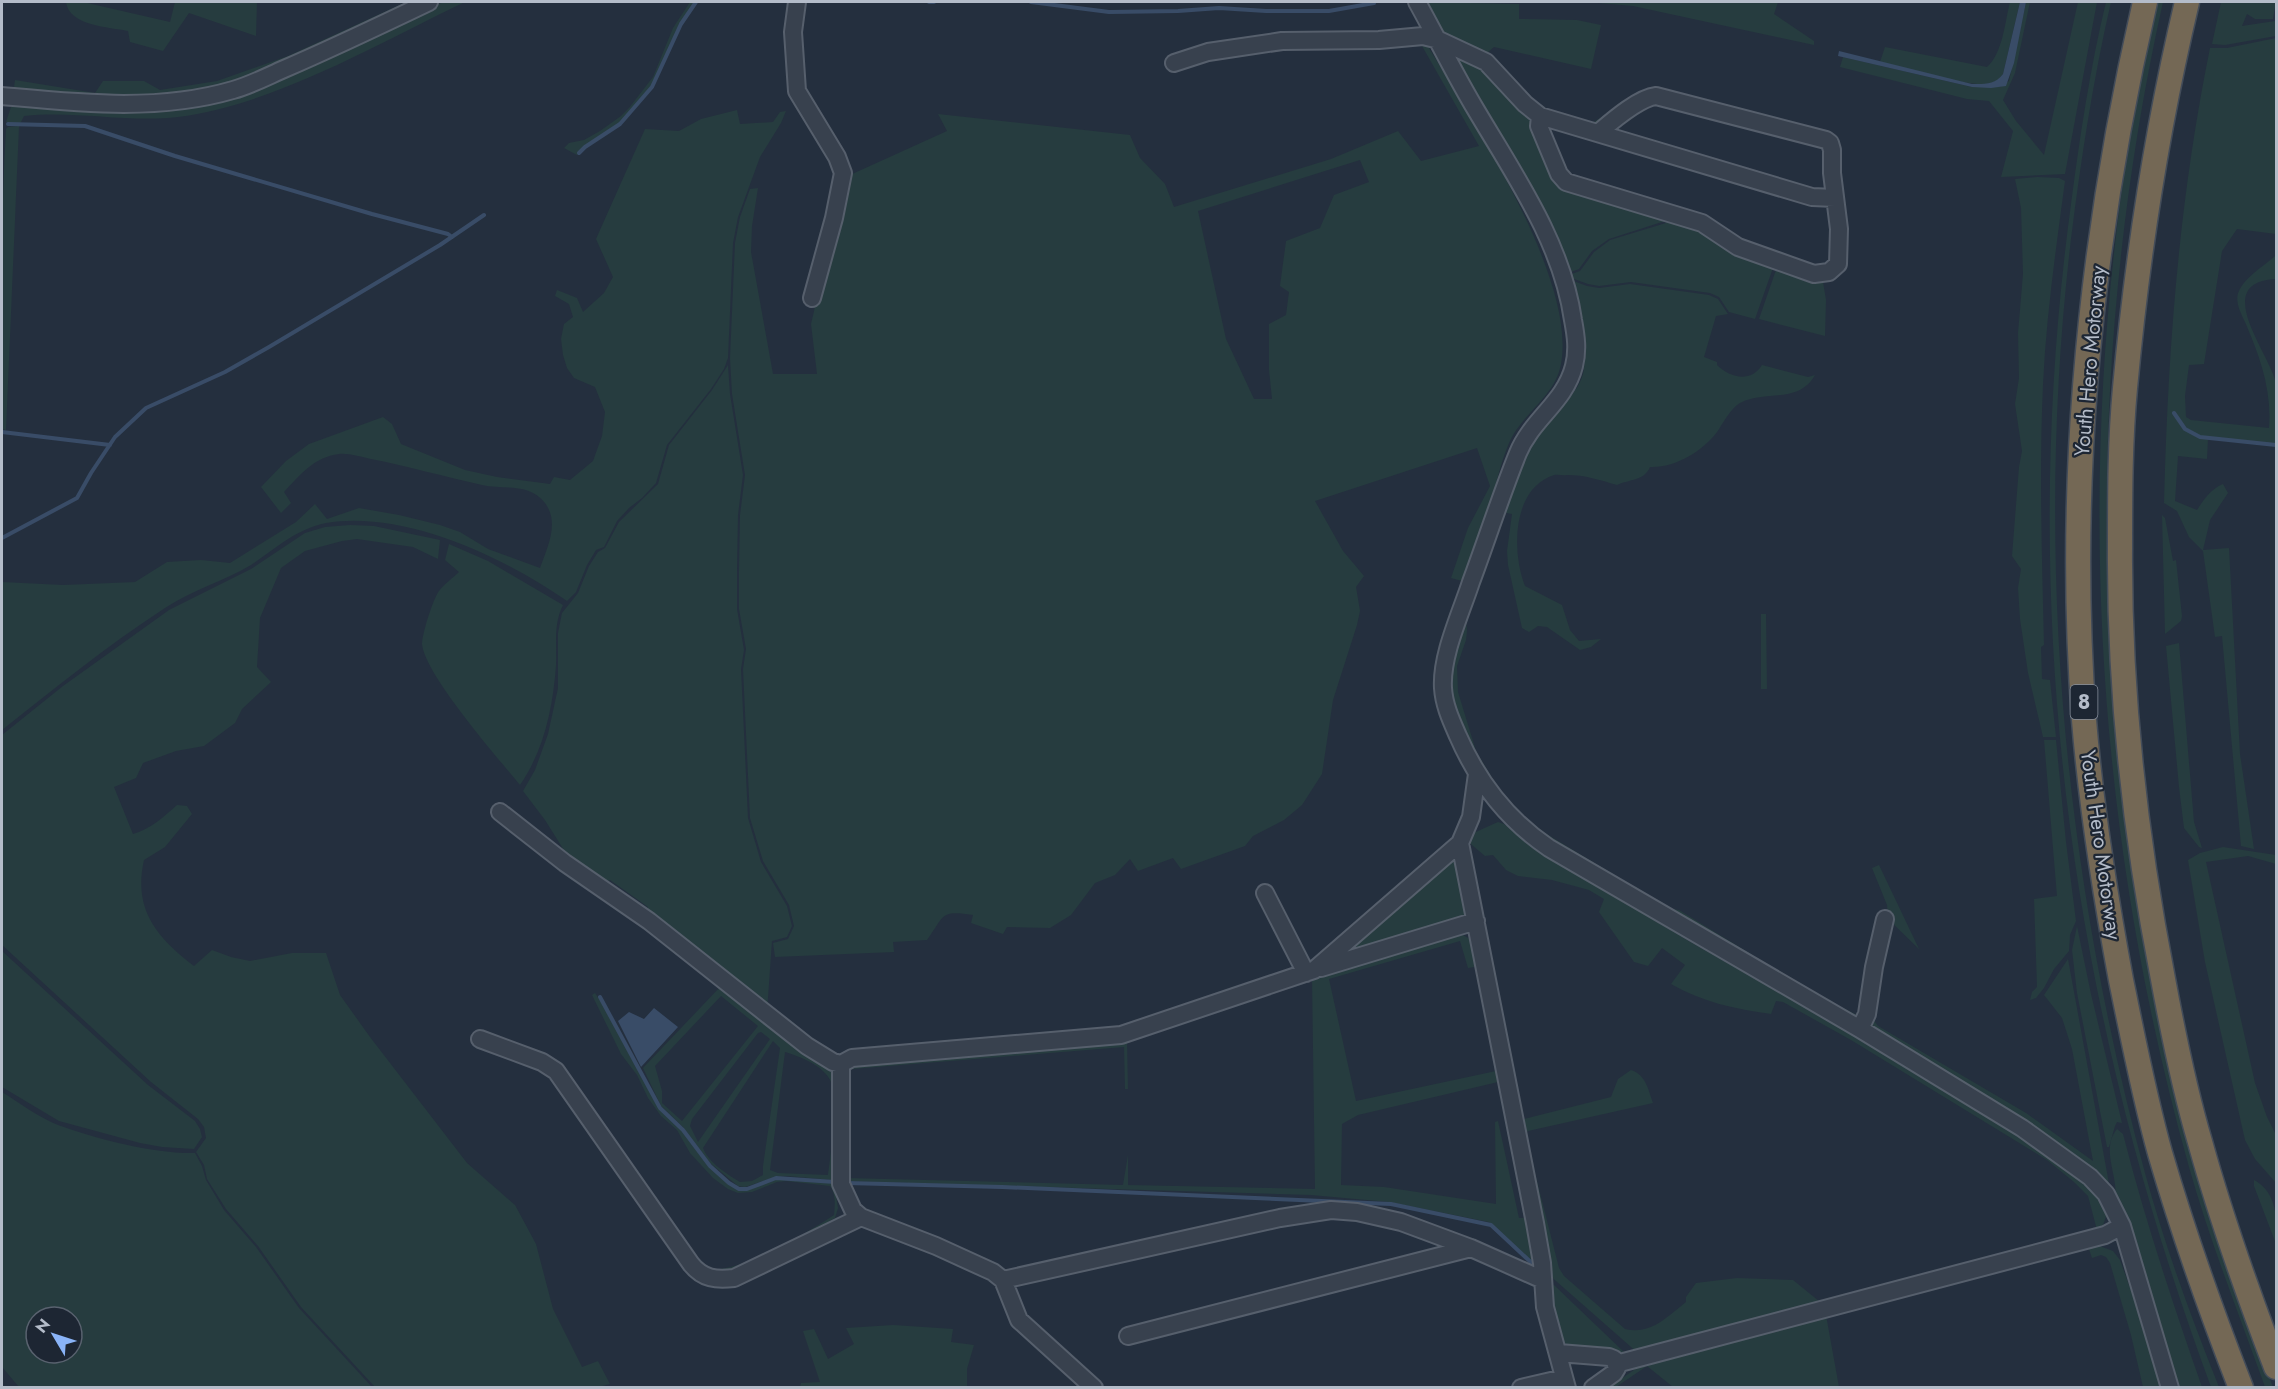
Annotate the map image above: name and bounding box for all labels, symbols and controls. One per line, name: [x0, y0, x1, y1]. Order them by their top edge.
street label: Youth Hero Motorway: [2067, 264, 2113, 458]
road number: 8: [2070, 685, 2098, 719]
street label: Youth Hero Motorway: [2073, 748, 2129, 943]
north arrow: [24, 1305, 84, 1365]
text: N: [30, 1314, 56, 1338]

